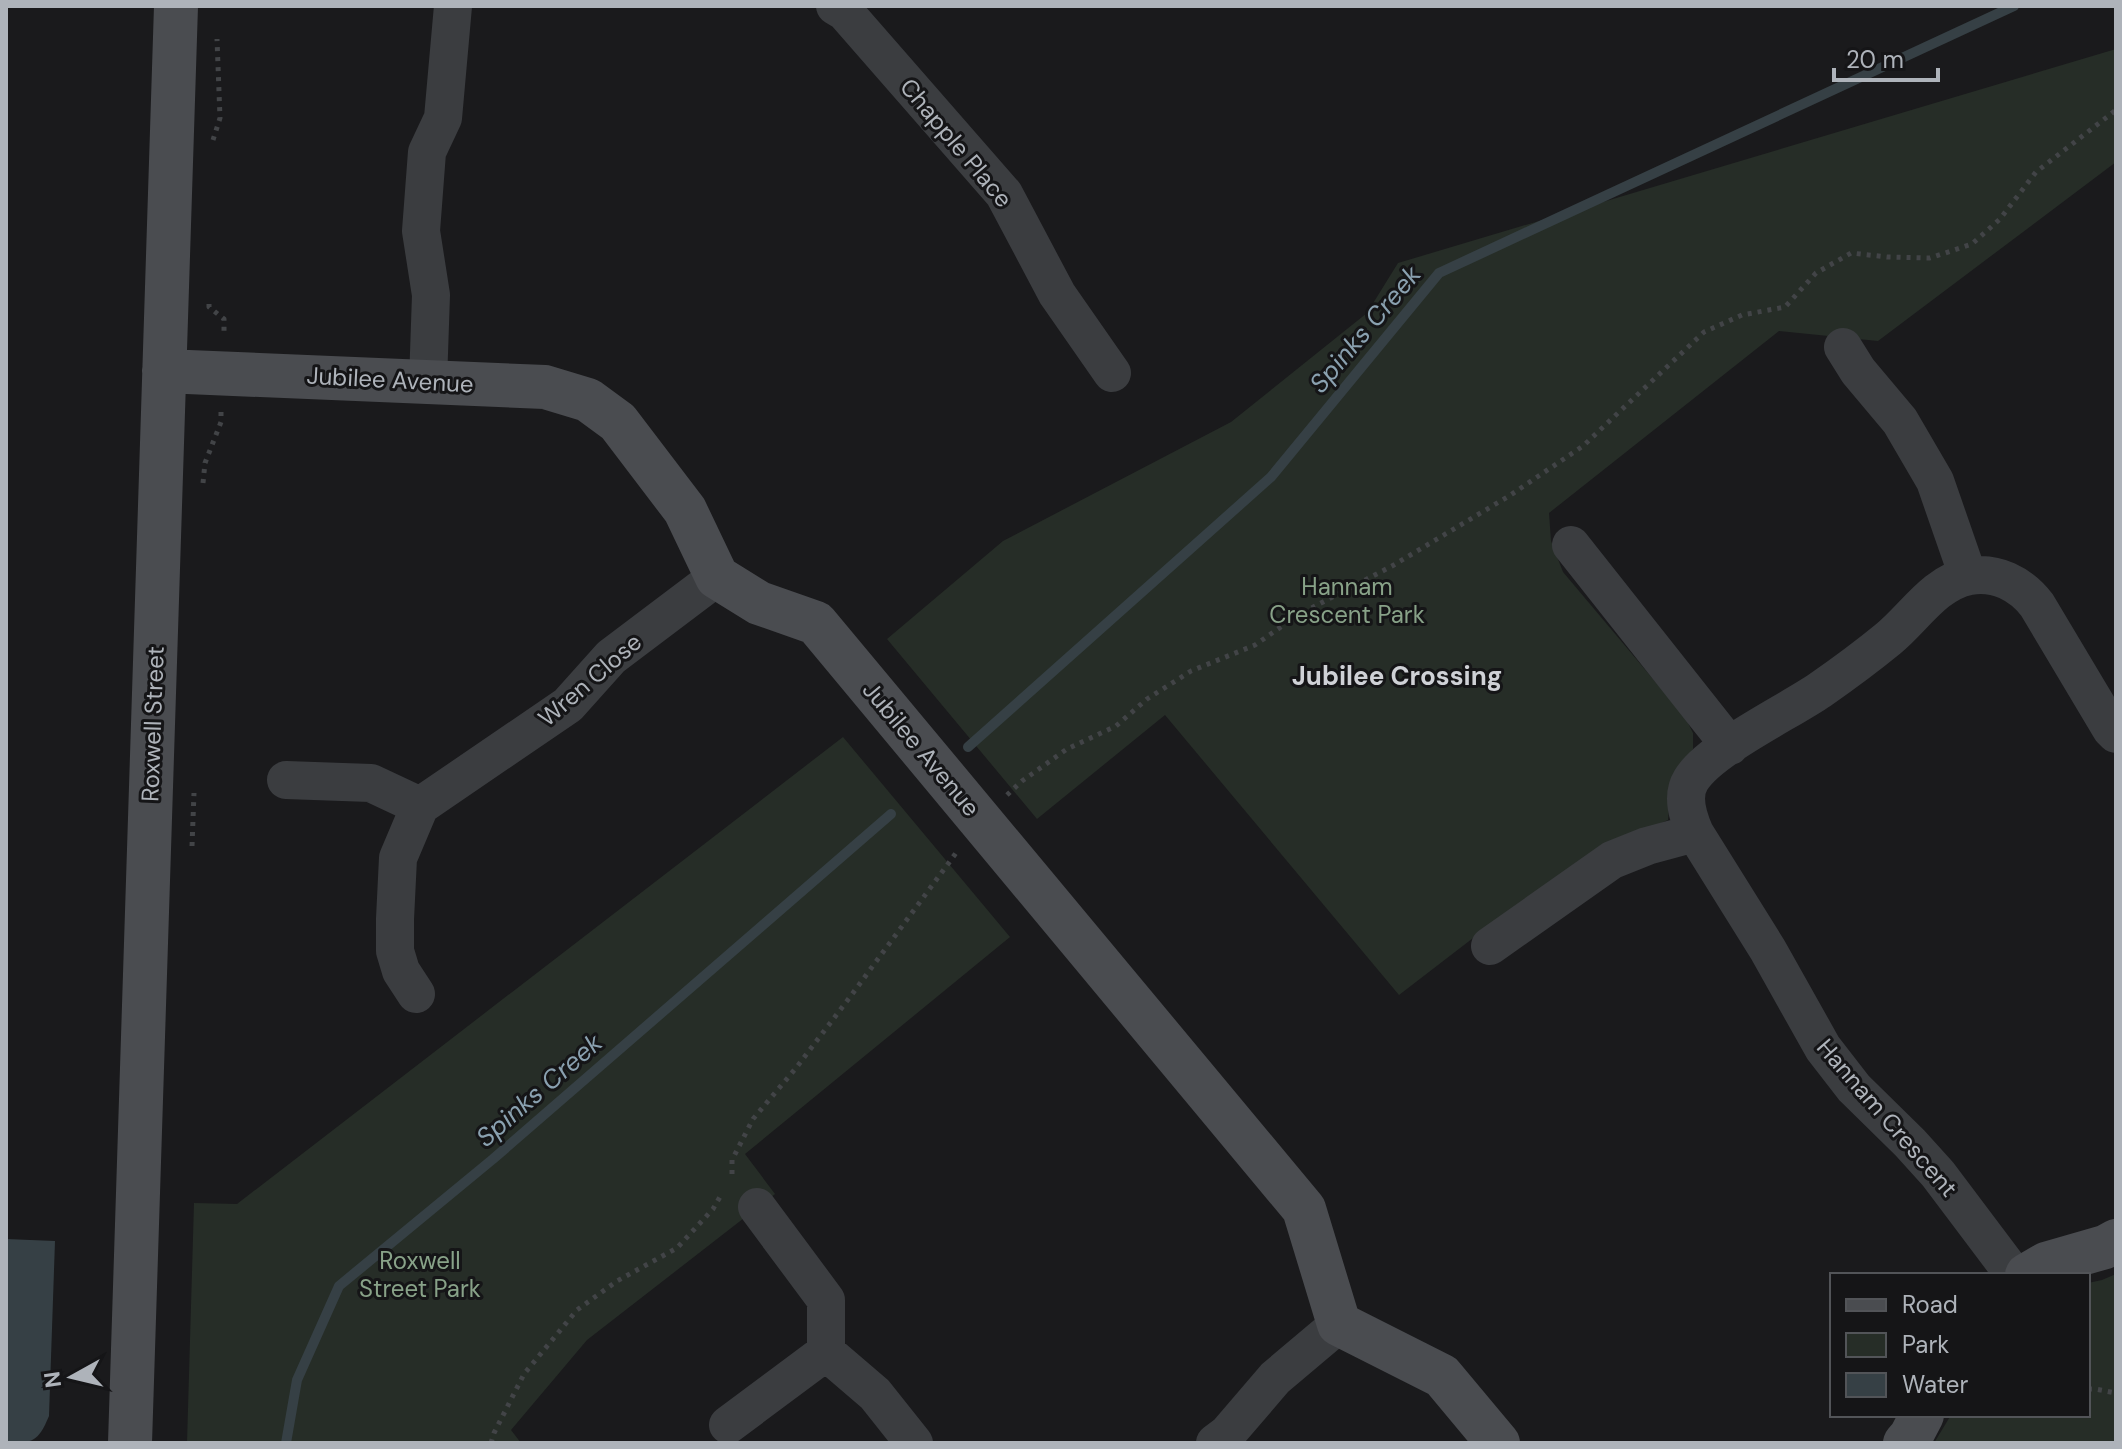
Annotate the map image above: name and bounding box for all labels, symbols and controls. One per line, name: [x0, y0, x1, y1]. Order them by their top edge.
scale bar: [1834, 32, 1938, 82]
text: 20 m: [1846, 44, 1904, 75]
street label: Chapple Place: [893, 72, 1019, 214]
water label: Spinks Creek: [1302, 257, 1429, 400]
street label: Jubilee Avenue: [306, 360, 474, 399]
park label: Hannam Crescent Park: [1269, 571, 1425, 630]
street label: Wren Close: [531, 626, 648, 733]
street label: Roxwell Street: [134, 646, 171, 802]
district label: Jubilee Crossing: [1292, 659, 1502, 693]
street label: Jubilee Avenue: [856, 675, 987, 823]
water label: Spinks Creek: [469, 1025, 610, 1154]
street label: Hannam Crescent: [1810, 1032, 1965, 1203]
park label: Roxwell Street Park: [359, 1245, 481, 1304]
legend: [1830, 1273, 2090, 1417]
text: Road: [1902, 1289, 1958, 1320]
text: Park: [1902, 1329, 1949, 1360]
north arrow: [32, 1337, 112, 1417]
text: Water: [1902, 1369, 1968, 1400]
text: N: [37, 1370, 68, 1390]

